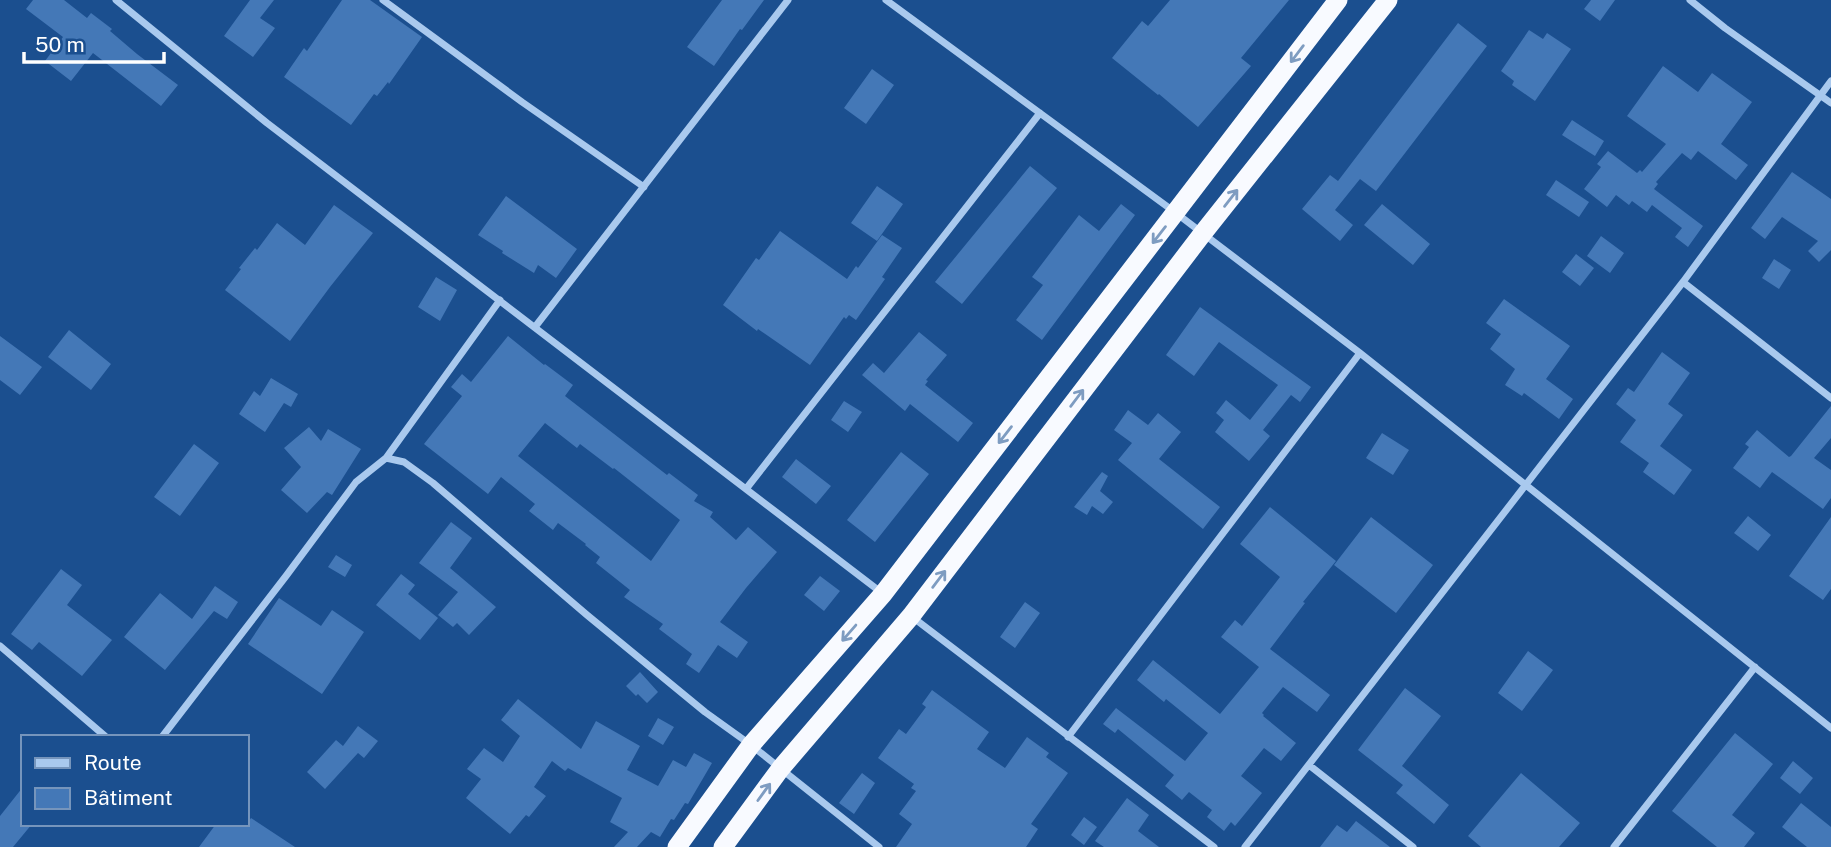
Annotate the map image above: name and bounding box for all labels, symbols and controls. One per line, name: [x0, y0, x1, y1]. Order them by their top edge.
scale bar: [24, 21, 164, 65]
text: 50 m: [35, 32, 85, 57]
one-way arrow: [1289, 45, 1304, 63]
one-way arrow: [1223, 189, 1238, 207]
one-way arrow: [1151, 226, 1166, 244]
one-way arrow: [1070, 389, 1085, 408]
one-way arrow: [997, 425, 1012, 444]
one-way arrow: [932, 570, 947, 588]
one-way arrow: [841, 623, 857, 641]
legend: [21, 735, 248, 826]
text: Route: [84, 750, 142, 775]
one-way arrow: [756, 783, 771, 802]
text: Bâtiment: [84, 785, 173, 810]

